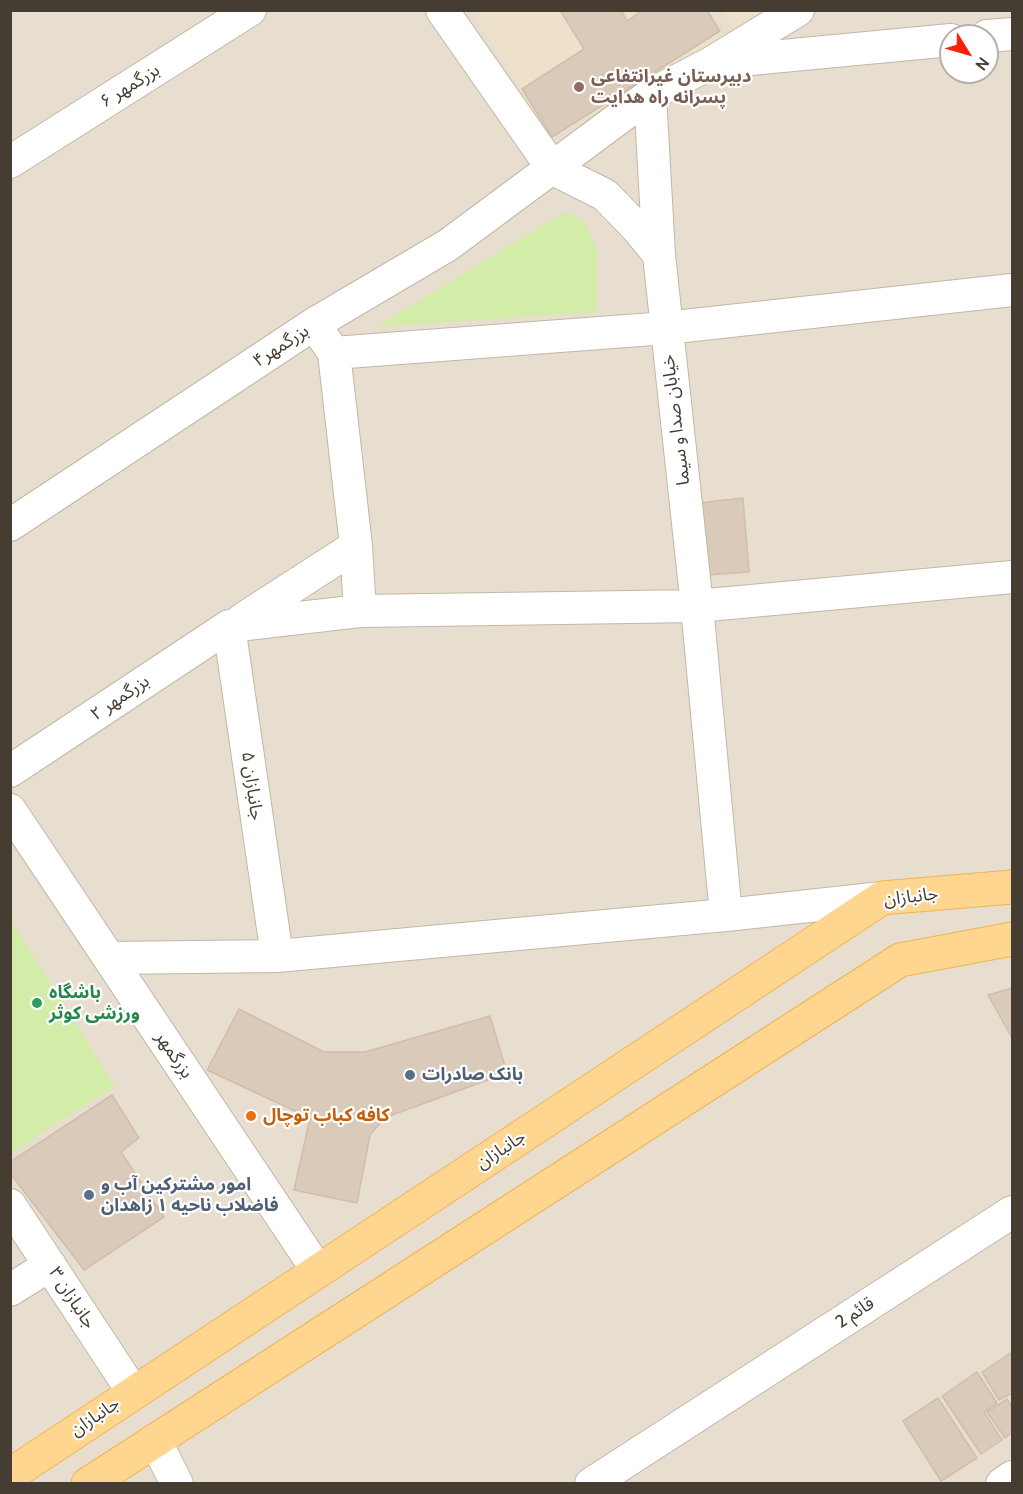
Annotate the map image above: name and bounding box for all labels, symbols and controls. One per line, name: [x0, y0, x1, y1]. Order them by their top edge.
north arrow: [939, 24, 999, 84]
text: N: [971, 54, 993, 74]
street label: بزرگمهر ۶: [96, 59, 164, 113]
place label: دبیرستان غیرانتفاعی پسرانه راه هدایت: [591, 66, 751, 109]
marker: دبیرستان غیرانتفاعی پسرانه راه هدایت: [572, 80, 586, 94]
street label: بزرگمهر۴: [249, 320, 313, 372]
street label: خیابان صدا و سیما: [657, 353, 695, 487]
street label: بزرگمهر ۲: [86, 671, 154, 725]
street label: جانبازان ۵: [236, 750, 268, 822]
street label: جانبازان: [882, 883, 940, 911]
place label: باشگاه ورزشی کوثر: [49, 982, 140, 1024]
marker: باشگاه ورزشی کوثر: [30, 996, 44, 1010]
street label: بزرگمهر: [151, 1027, 197, 1083]
place label: بانک صادرات: [422, 1064, 523, 1086]
marker: بانک صادرات: [403, 1068, 417, 1082]
place label: کافه کباب توچال: [263, 1105, 390, 1127]
marker: کافه کباب توچال: [244, 1109, 258, 1123]
street label: جانبازان: [472, 1126, 530, 1174]
place label: امور مشترکین آب و فاضلاب ناحیه ۱ زاهدان: [101, 1174, 278, 1216]
marker: امور مشترکین آب و فاضلاب ناحیه ۱ زاهدان: [82, 1188, 96, 1202]
street label: جانبازان ۳: [44, 1263, 100, 1333]
street label: قائم 2: [832, 1293, 878, 1333]
street label: جانبازان: [66, 1393, 124, 1441]

